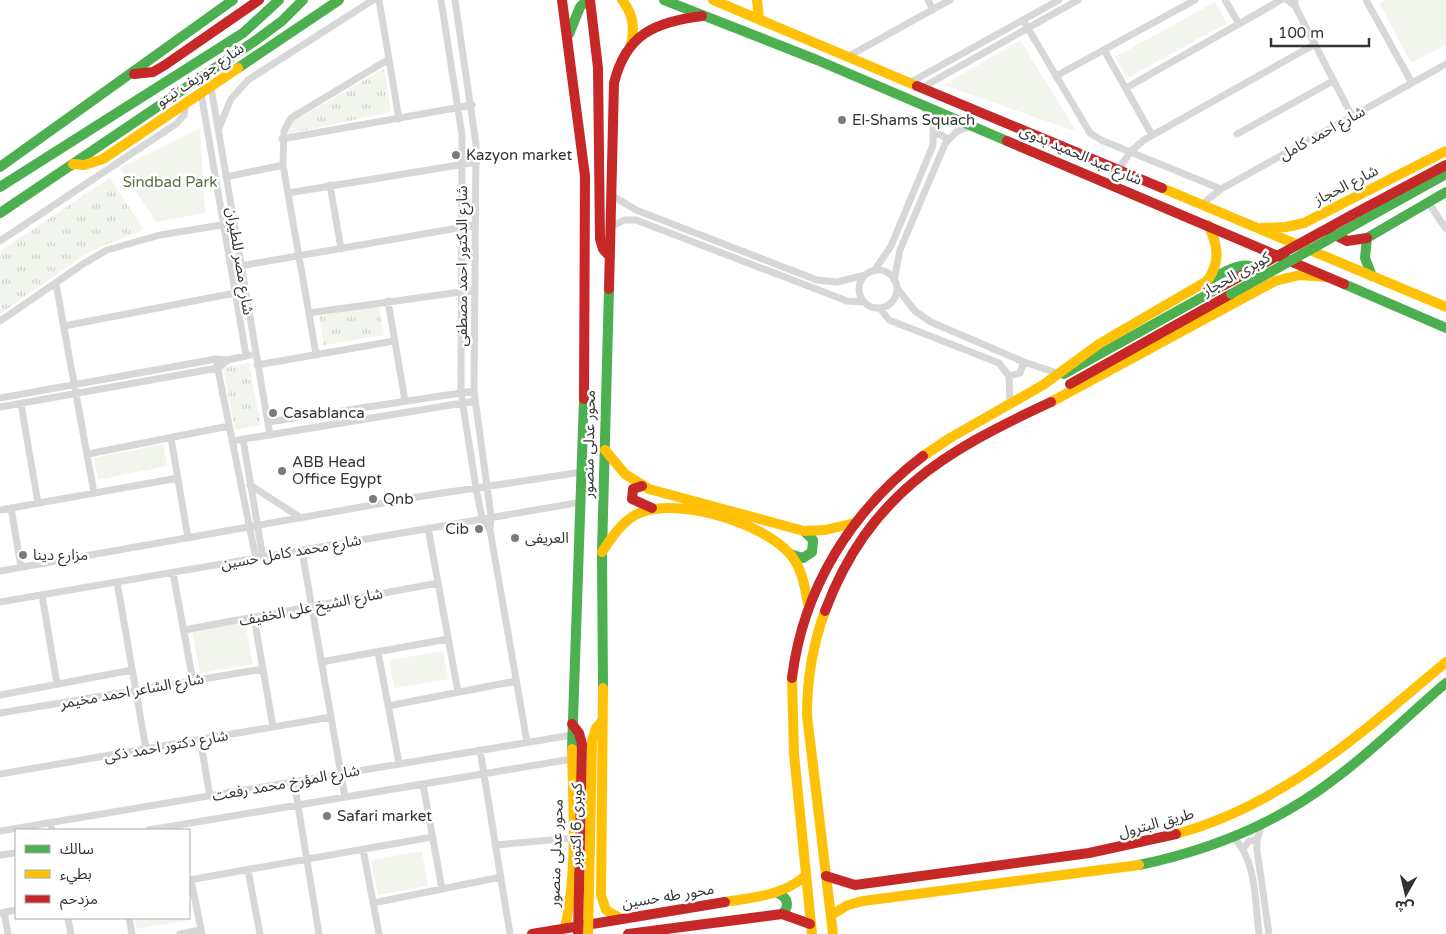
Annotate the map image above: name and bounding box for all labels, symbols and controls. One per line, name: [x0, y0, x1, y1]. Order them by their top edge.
scale bar: [1271, 15, 1368, 47]
text: 100 m: [1278, 24, 1324, 42]
street label: شارع جوزيف تيتو: [153, 39, 249, 113]
street label: شارع احمد كامل: [1276, 102, 1370, 167]
place label: El-Shams Squach: [852, 111, 975, 129]
marker: El-Shams Squach: [836, 114, 848, 126]
street label: شارع عبد الحميد بدوى: [1016, 121, 1145, 192]
place label: Kazyon market: [466, 146, 573, 164]
marker: Kazyon market: [450, 149, 462, 161]
street label: شارع الحجاز: [1310, 161, 1383, 212]
park label: Sindbad Park: [123, 173, 217, 191]
street label: شارع الدكتور احمد مصطفى: [453, 185, 474, 347]
street label: شارع مصر للطيران: [220, 206, 257, 317]
street label: كوبرى الحجاز: [1198, 248, 1274, 301]
street label: محور عدلى منصور: [579, 390, 599, 499]
place label: Casablanca: [283, 404, 365, 422]
marker: Casablanca: [267, 407, 279, 419]
place label: ABB Head Office Egypt: [292, 453, 382, 488]
marker: ABB Head Office Egypt: [276, 465, 288, 477]
place label: Qnb: [383, 490, 414, 508]
marker: Qnb: [367, 493, 379, 505]
place label: Cib: [445, 520, 469, 538]
marker: Cib: [473, 523, 485, 535]
place label: العريفى: [525, 529, 569, 547]
street label: شارع محمد كامل حسين: [219, 531, 363, 576]
marker: العريفى: [509, 532, 521, 544]
place label: مزارع دينا: [33, 546, 88, 567]
marker: مزارع دينا: [17, 549, 29, 561]
street label: شارع الشيخ على الخفيف: [238, 584, 385, 633]
street label: شارع الشاعر احمد مخيمر: [58, 669, 206, 716]
street label: شارع دكتور احمد ذكى: [102, 726, 230, 769]
street label: شارع المؤرخ محمد رفعت: [211, 761, 362, 808]
street label: كوبرى 6 اكتوبر: [566, 782, 586, 868]
street label: محور عدلى منصور: [545, 799, 567, 908]
street label: طريق البترول: [1116, 804, 1196, 843]
place label: Safari market: [337, 807, 432, 825]
marker: Safari market: [321, 810, 333, 822]
legend: [15, 829, 190, 919]
text: سالك: [60, 840, 94, 858]
text: بطيء: [60, 865, 92, 885]
north arrow: [1381, 869, 1431, 919]
street label: محور طه حسين: [620, 880, 716, 912]
text: مزدحم: [60, 890, 98, 910]
text: ش: [1394, 897, 1415, 916]

